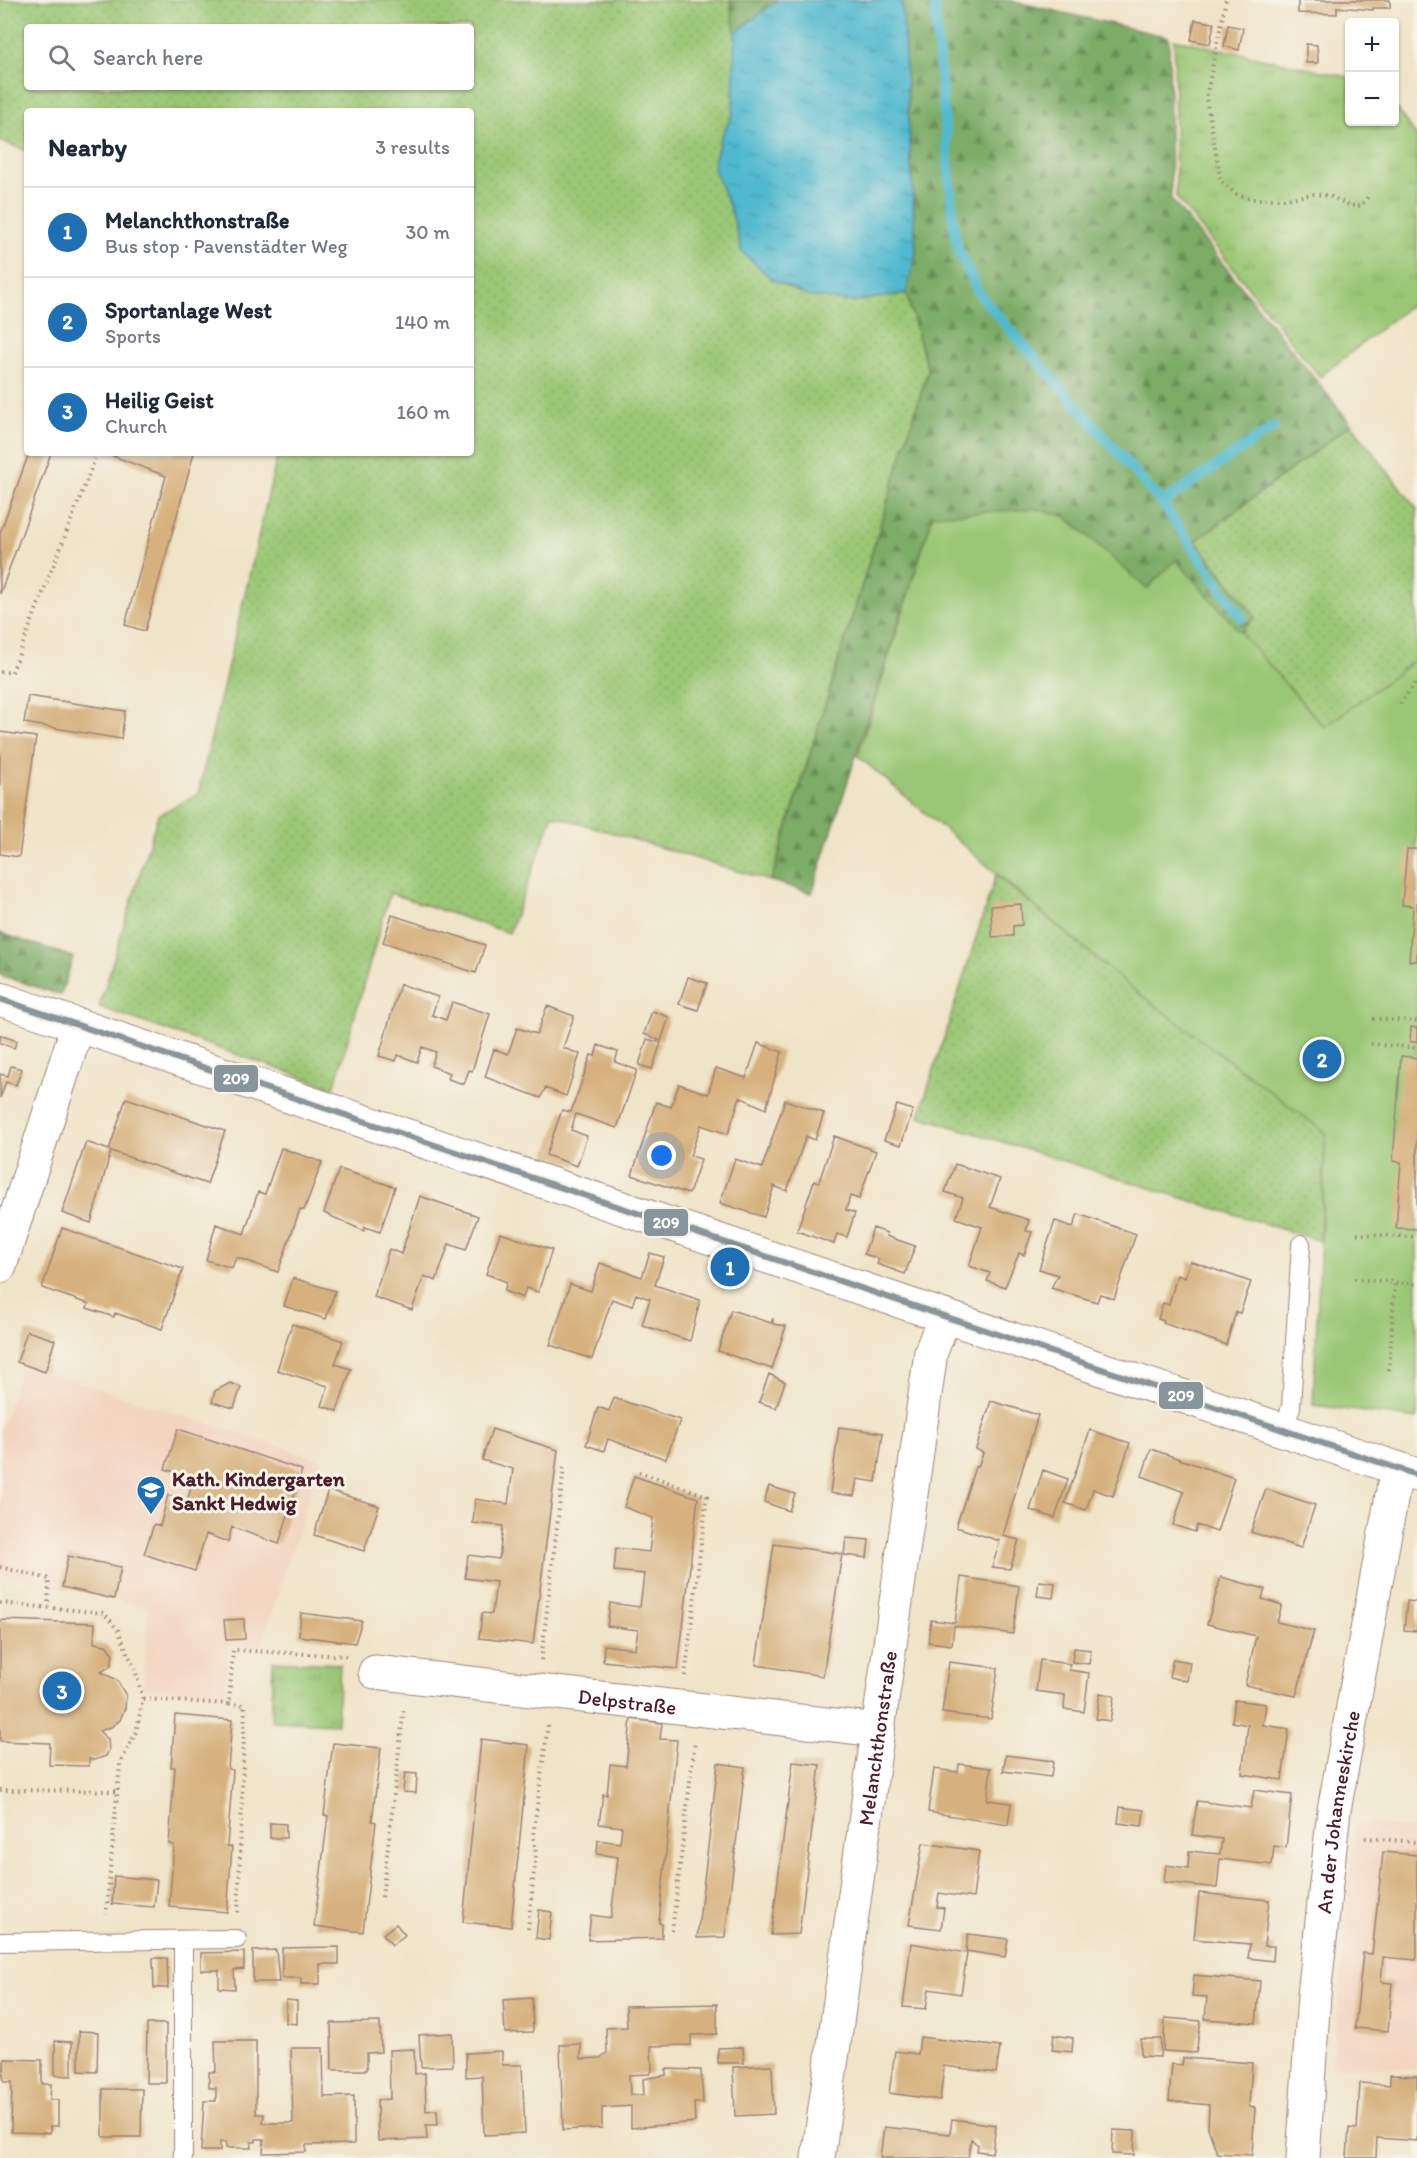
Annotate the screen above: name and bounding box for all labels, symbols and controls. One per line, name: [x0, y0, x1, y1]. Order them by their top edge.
map controls: [1345, 18, 1399, 126]
button: +: [1345, 18, 1399, 72]
search box: [24, 24, 474, 90]
icon: search: [45, 41, 78, 74]
text: Search here: [93, 44, 203, 71]
button: −: [1345, 72, 1399, 126]
text: Nearby: [48, 131, 127, 163]
text: 3 results: [375, 135, 450, 159]
text: Melanchthonstraße: [105, 207, 289, 234]
text: 1: [63, 220, 72, 244]
text: 30 m: [405, 220, 450, 244]
text: Bus stop · Pavenstädter Weg: [105, 234, 348, 258]
text: Sportanlage West: [105, 297, 272, 324]
text: 2: [62, 310, 73, 334]
text: 140 m: [395, 310, 450, 334]
text: Sports: [105, 324, 161, 348]
text: Heilig Geist: [105, 387, 214, 414]
text: 3: [62, 400, 73, 424]
text: 160 m: [397, 400, 450, 424]
text: Church: [105, 414, 167, 438]
pin: 2: [1302, 1036, 1342, 1082]
line badge: 209: [213, 1064, 259, 1093]
text: 209: [223, 1069, 249, 1088]
your location: [647, 1141, 676, 1170]
line badge: 209: [643, 1208, 689, 1237]
text: 209: [653, 1213, 679, 1232]
pin: 1: [710, 1244, 750, 1290]
line badge: 209: [1158, 1381, 1204, 1410]
text: 209: [1168, 1386, 1194, 1405]
place label: Kath. Kindergarten Sankt Hedwig: [172, 1466, 345, 1516]
school or university icon: Kath. Kindergarten Sankt Hedwig: [135, 1474, 167, 1516]
street label: Melanchthonstraße: [852, 1649, 901, 1827]
pin: 3: [42, 1668, 82, 1714]
street label: Delpstraße: [577, 1683, 678, 1719]
street label: An der Johanneskirche: [1310, 1708, 1365, 1915]

